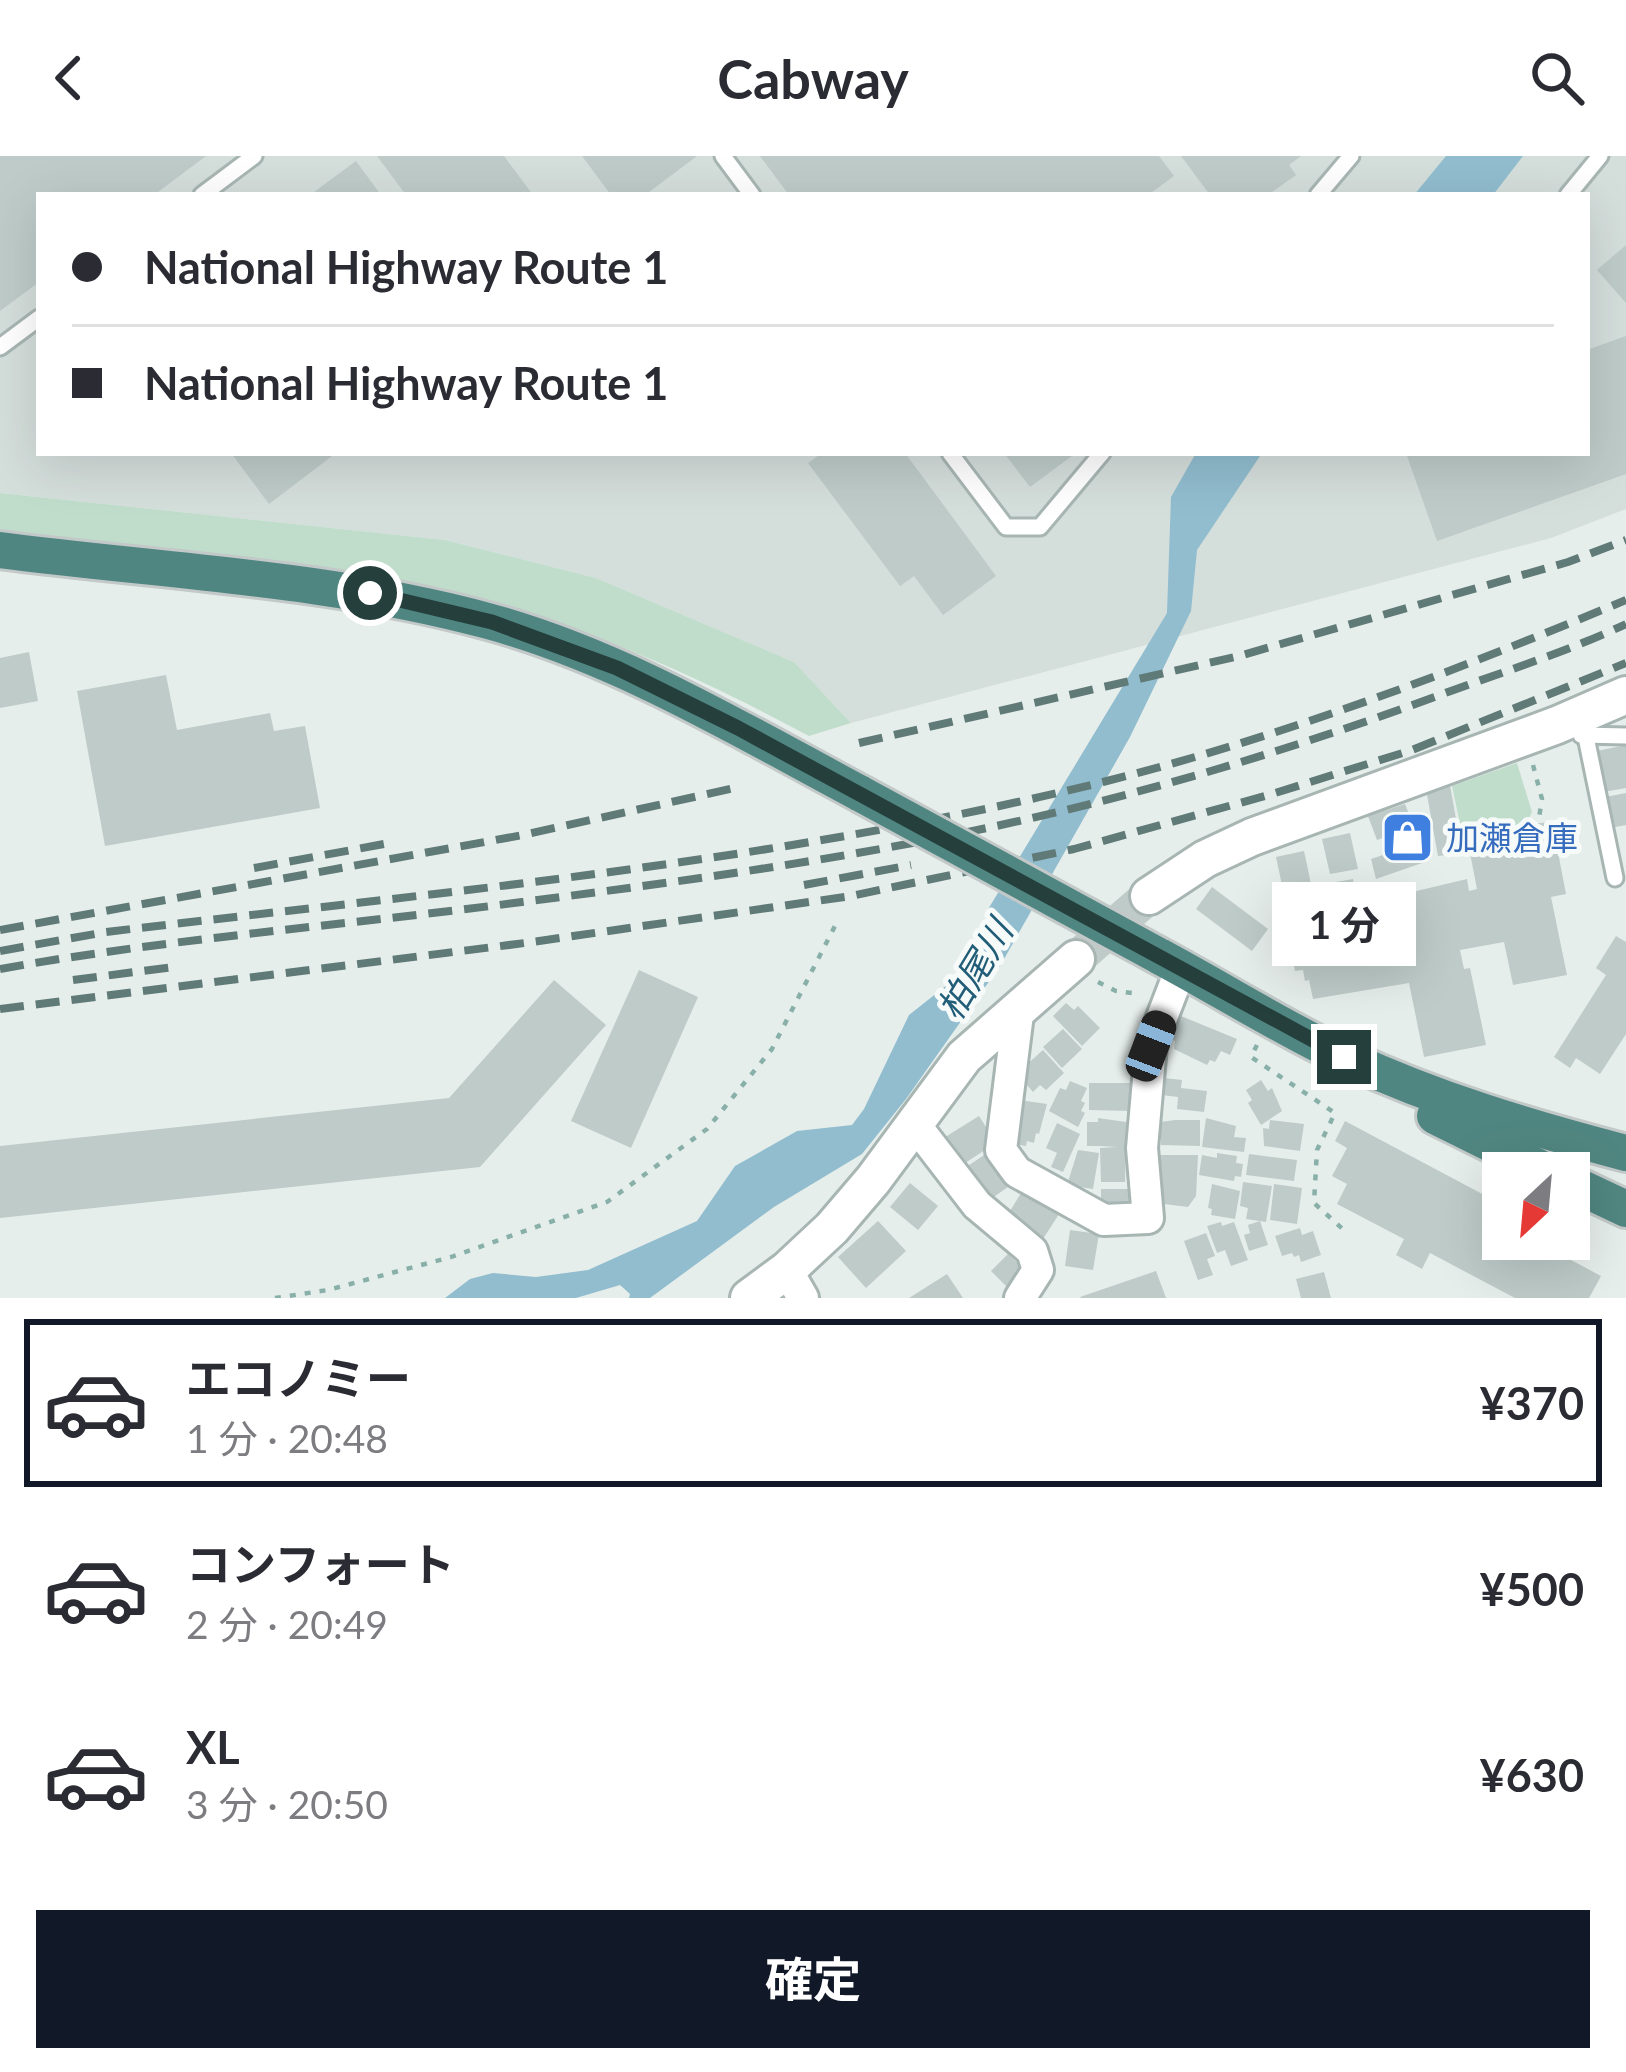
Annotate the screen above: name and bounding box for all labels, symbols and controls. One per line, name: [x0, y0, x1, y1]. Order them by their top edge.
icon: back: [36, 45, 102, 111]
icon: search: [1524, 45, 1590, 111]
text: Cabway: [717, 46, 909, 111]
text: National Highway Route 1: [144, 240, 668, 294]
text: National Highway Route 1: [144, 356, 668, 410]
route start: [343, 566, 397, 620]
shop icon: 加瀬倉庫: [1379, 809, 1435, 865]
place label: 加瀬倉庫: [1446, 817, 1578, 857]
callout: 1 分: [1272, 883, 1416, 967]
text: 1 分: [1308, 901, 1380, 947]
water label: 柏尾川: [927, 908, 1023, 1027]
car: [1121, 1006, 1181, 1086]
route end: [1317, 1030, 1371, 1084]
north arrow: [1482, 1152, 1590, 1260]
map controls: [1482, 1152, 1590, 1260]
icon: car: [42, 1349, 150, 1457]
text: エコノミー: [186, 1351, 411, 1405]
text: ¥370: [1480, 1376, 1584, 1430]
text: 1 分 · 20:48: [186, 1415, 388, 1461]
icon: car: [42, 1535, 150, 1643]
text: コンフォート: [186, 1537, 455, 1591]
text: ¥500: [1480, 1562, 1584, 1616]
text: 2 分 · 20:49: [186, 1601, 388, 1647]
text: XL: [186, 1720, 240, 1774]
icon: car: [42, 1721, 150, 1829]
text: ¥630: [1480, 1748, 1584, 1802]
text: 3 分 · 20:50: [186, 1781, 388, 1827]
button: 確定: [36, 1910, 1590, 2048]

